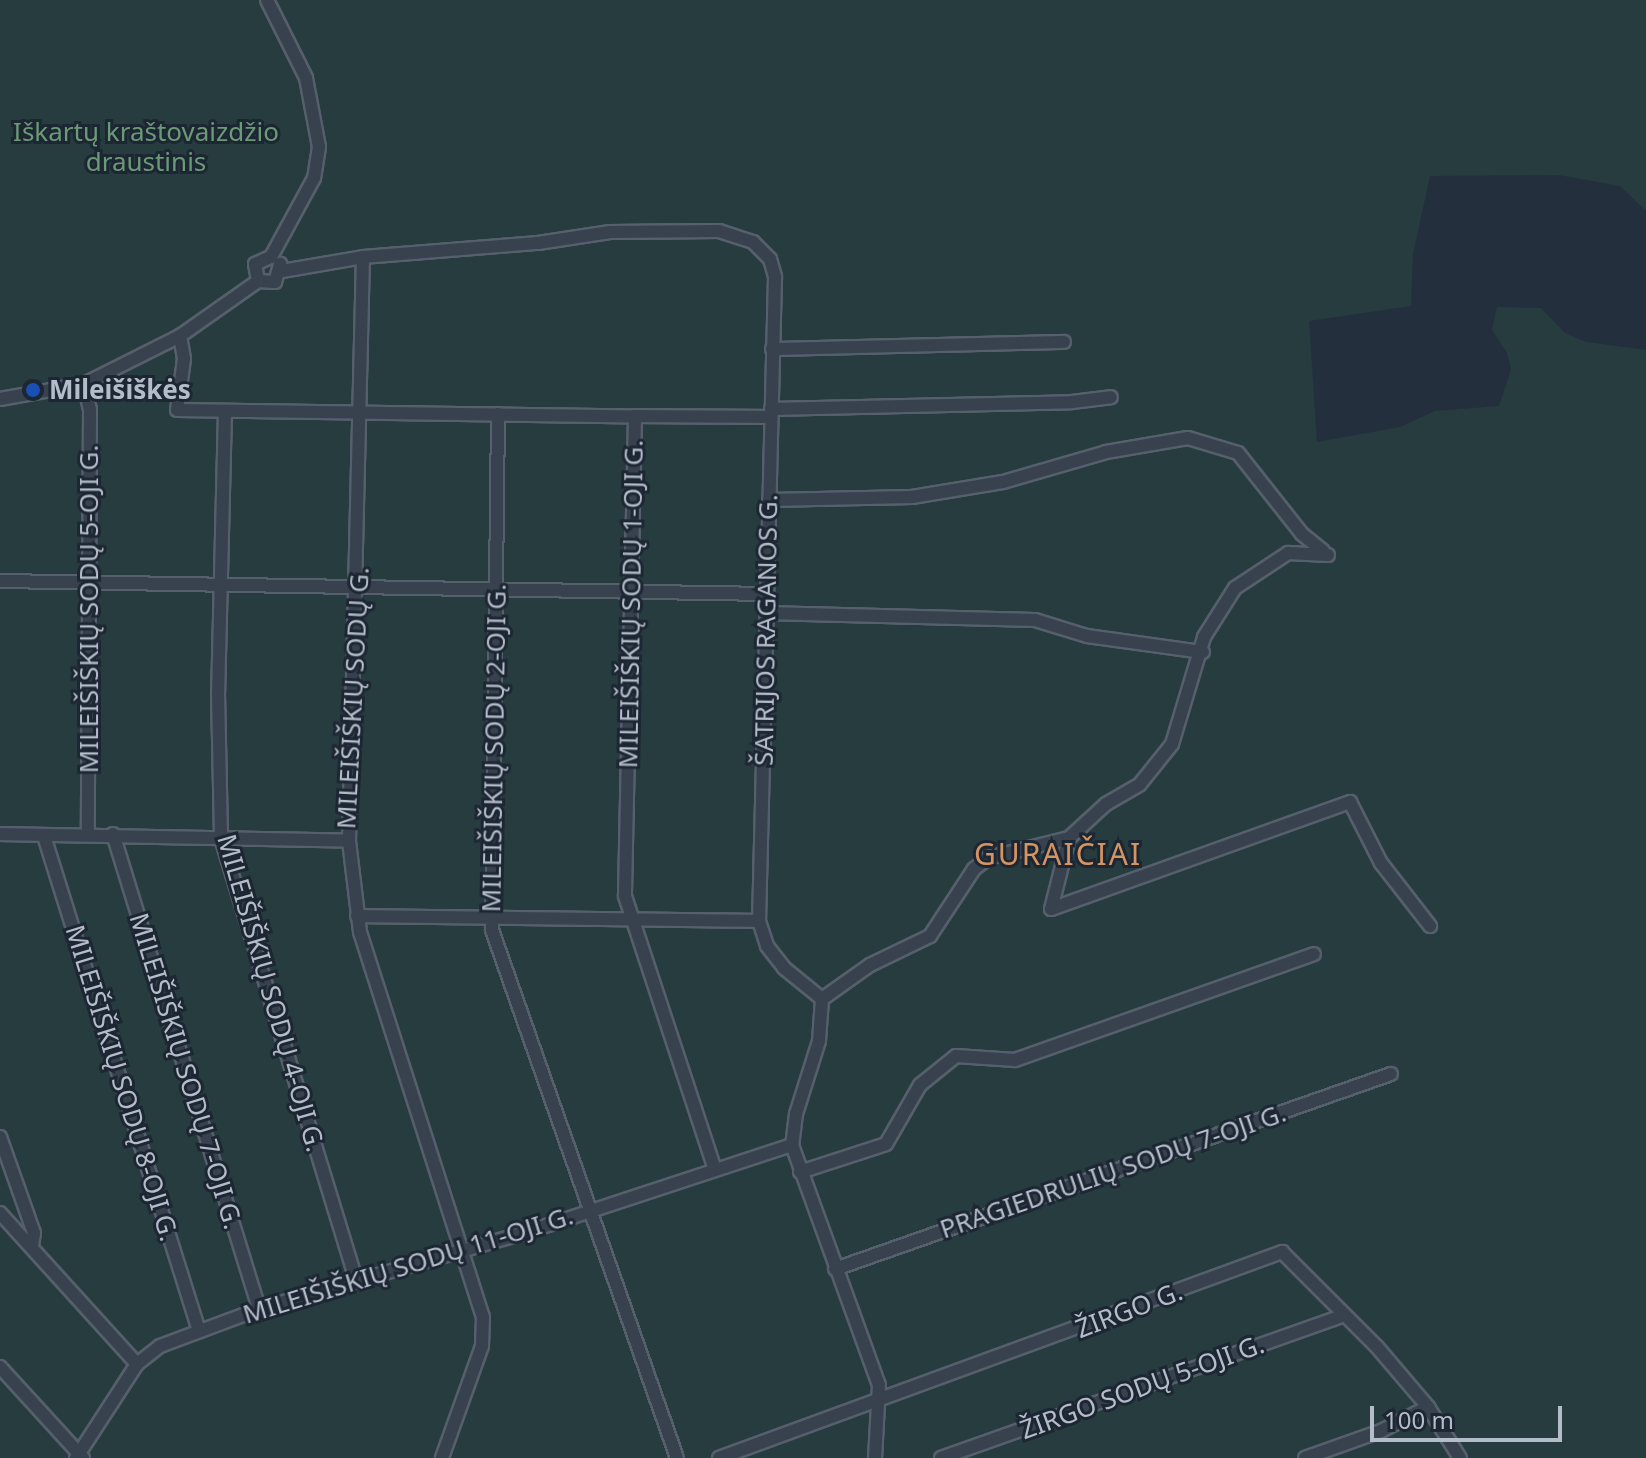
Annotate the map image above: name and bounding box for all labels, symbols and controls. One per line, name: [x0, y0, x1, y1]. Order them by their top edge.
park label: Iškartų kraštovaizdžio draustinis: [13, 116, 279, 178]
place label: Mileišiškės: [49, 374, 191, 406]
marker: Mileišiškės: [24, 381, 42, 399]
street label: MILEIŠIŠKIŲ SODŲ 1-OJI G.: [613, 439, 649, 769]
street label: MILEIŠIŠKIŲ SODŲ 5-OJI G.: [73, 445, 105, 773]
street label: ŠATRIJOS RAGANOS G.: [748, 494, 784, 766]
street label: MILEIŠIŠKIŲ SODŲ G.: [331, 566, 375, 830]
street label: MILEIŠIŠKIŲ SODŲ 2-OJI G.: [476, 583, 512, 913]
street label: MILEIŠIŠKIŲ SODŲ 4-OJI G.: [211, 831, 331, 1155]
district label: GURAIČIAI: [974, 836, 1142, 872]
street label: MILEIŠIŠKIŲ SODŲ 7-OJI G.: [123, 909, 249, 1233]
street label: MILEIŠIŠKIŲ SODŲ 8-OJI G.: [59, 921, 185, 1245]
street label: PRAGIEDRULIŲ SODŲ 7-OJI G.: [936, 1097, 1290, 1245]
street label: MILEIŠIŠKIŲ SODŲ 11-OJI G.: [239, 1200, 577, 1330]
street label: ŽIRGO G.: [1071, 1275, 1187, 1345]
street label: ŽIRGO SODŲ 5-OJI G.: [1016, 1328, 1268, 1446]
scale bar: [1374, 1390, 1566, 1440]
text: 100 m: [1384, 1403, 1454, 1436]

